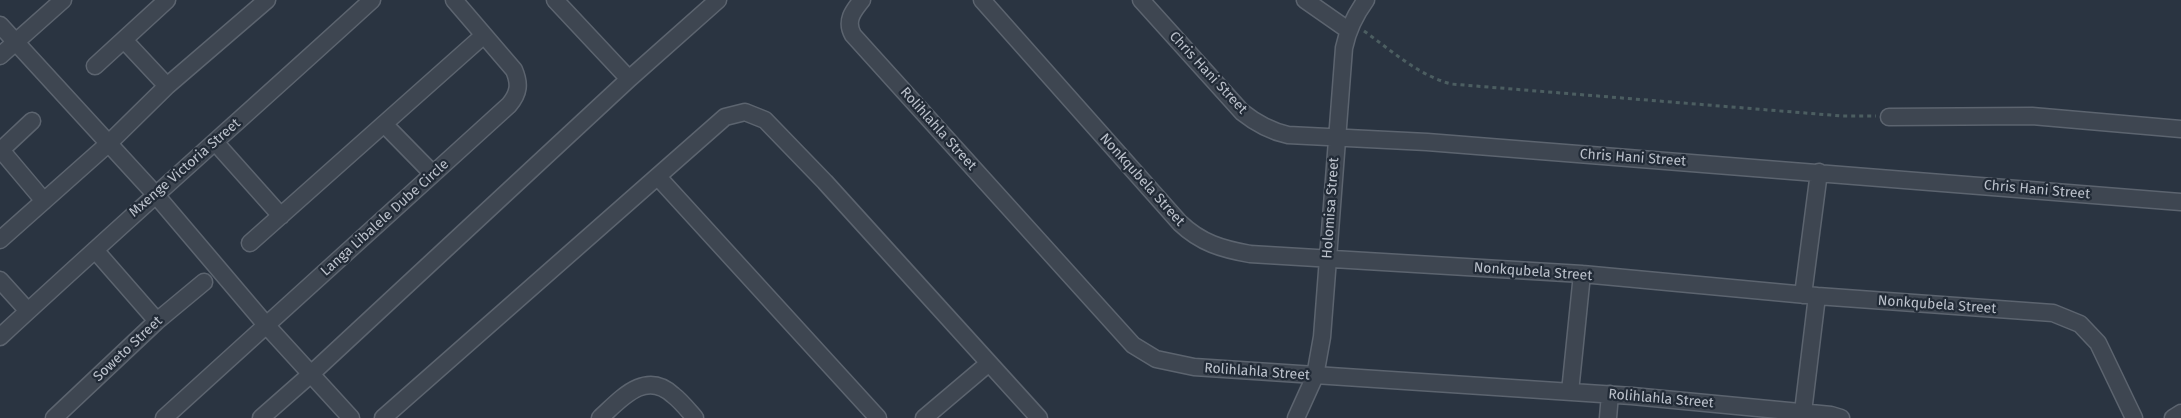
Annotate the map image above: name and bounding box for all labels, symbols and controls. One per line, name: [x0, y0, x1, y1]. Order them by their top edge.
street label: Chris Hani Street: [1166, 28, 1250, 118]
street label: Rolihlahla Street: [896, 84, 980, 174]
street label: Mxenge Victoria Street: [126, 115, 244, 221]
street label: Nonkqubela Street: [1096, 130, 1188, 230]
street label: Chris Hani Street: [1579, 146, 1687, 170]
street label: Langa Libalele Dube Circle: [317, 156, 453, 280]
street label: Holomisa Street: [1319, 157, 1343, 259]
street label: Chris Hani Street: [1983, 177, 2091, 203]
street label: Nonkqubela Street: [1473, 259, 1593, 285]
street label: Nonkqubela Street: [1877, 292, 1997, 318]
street label: Soweto Street: [90, 313, 166, 385]
street label: Rolihlahla Street: [1204, 360, 1310, 384]
street label: Rolihlahla Street: [1608, 386, 1714, 412]

